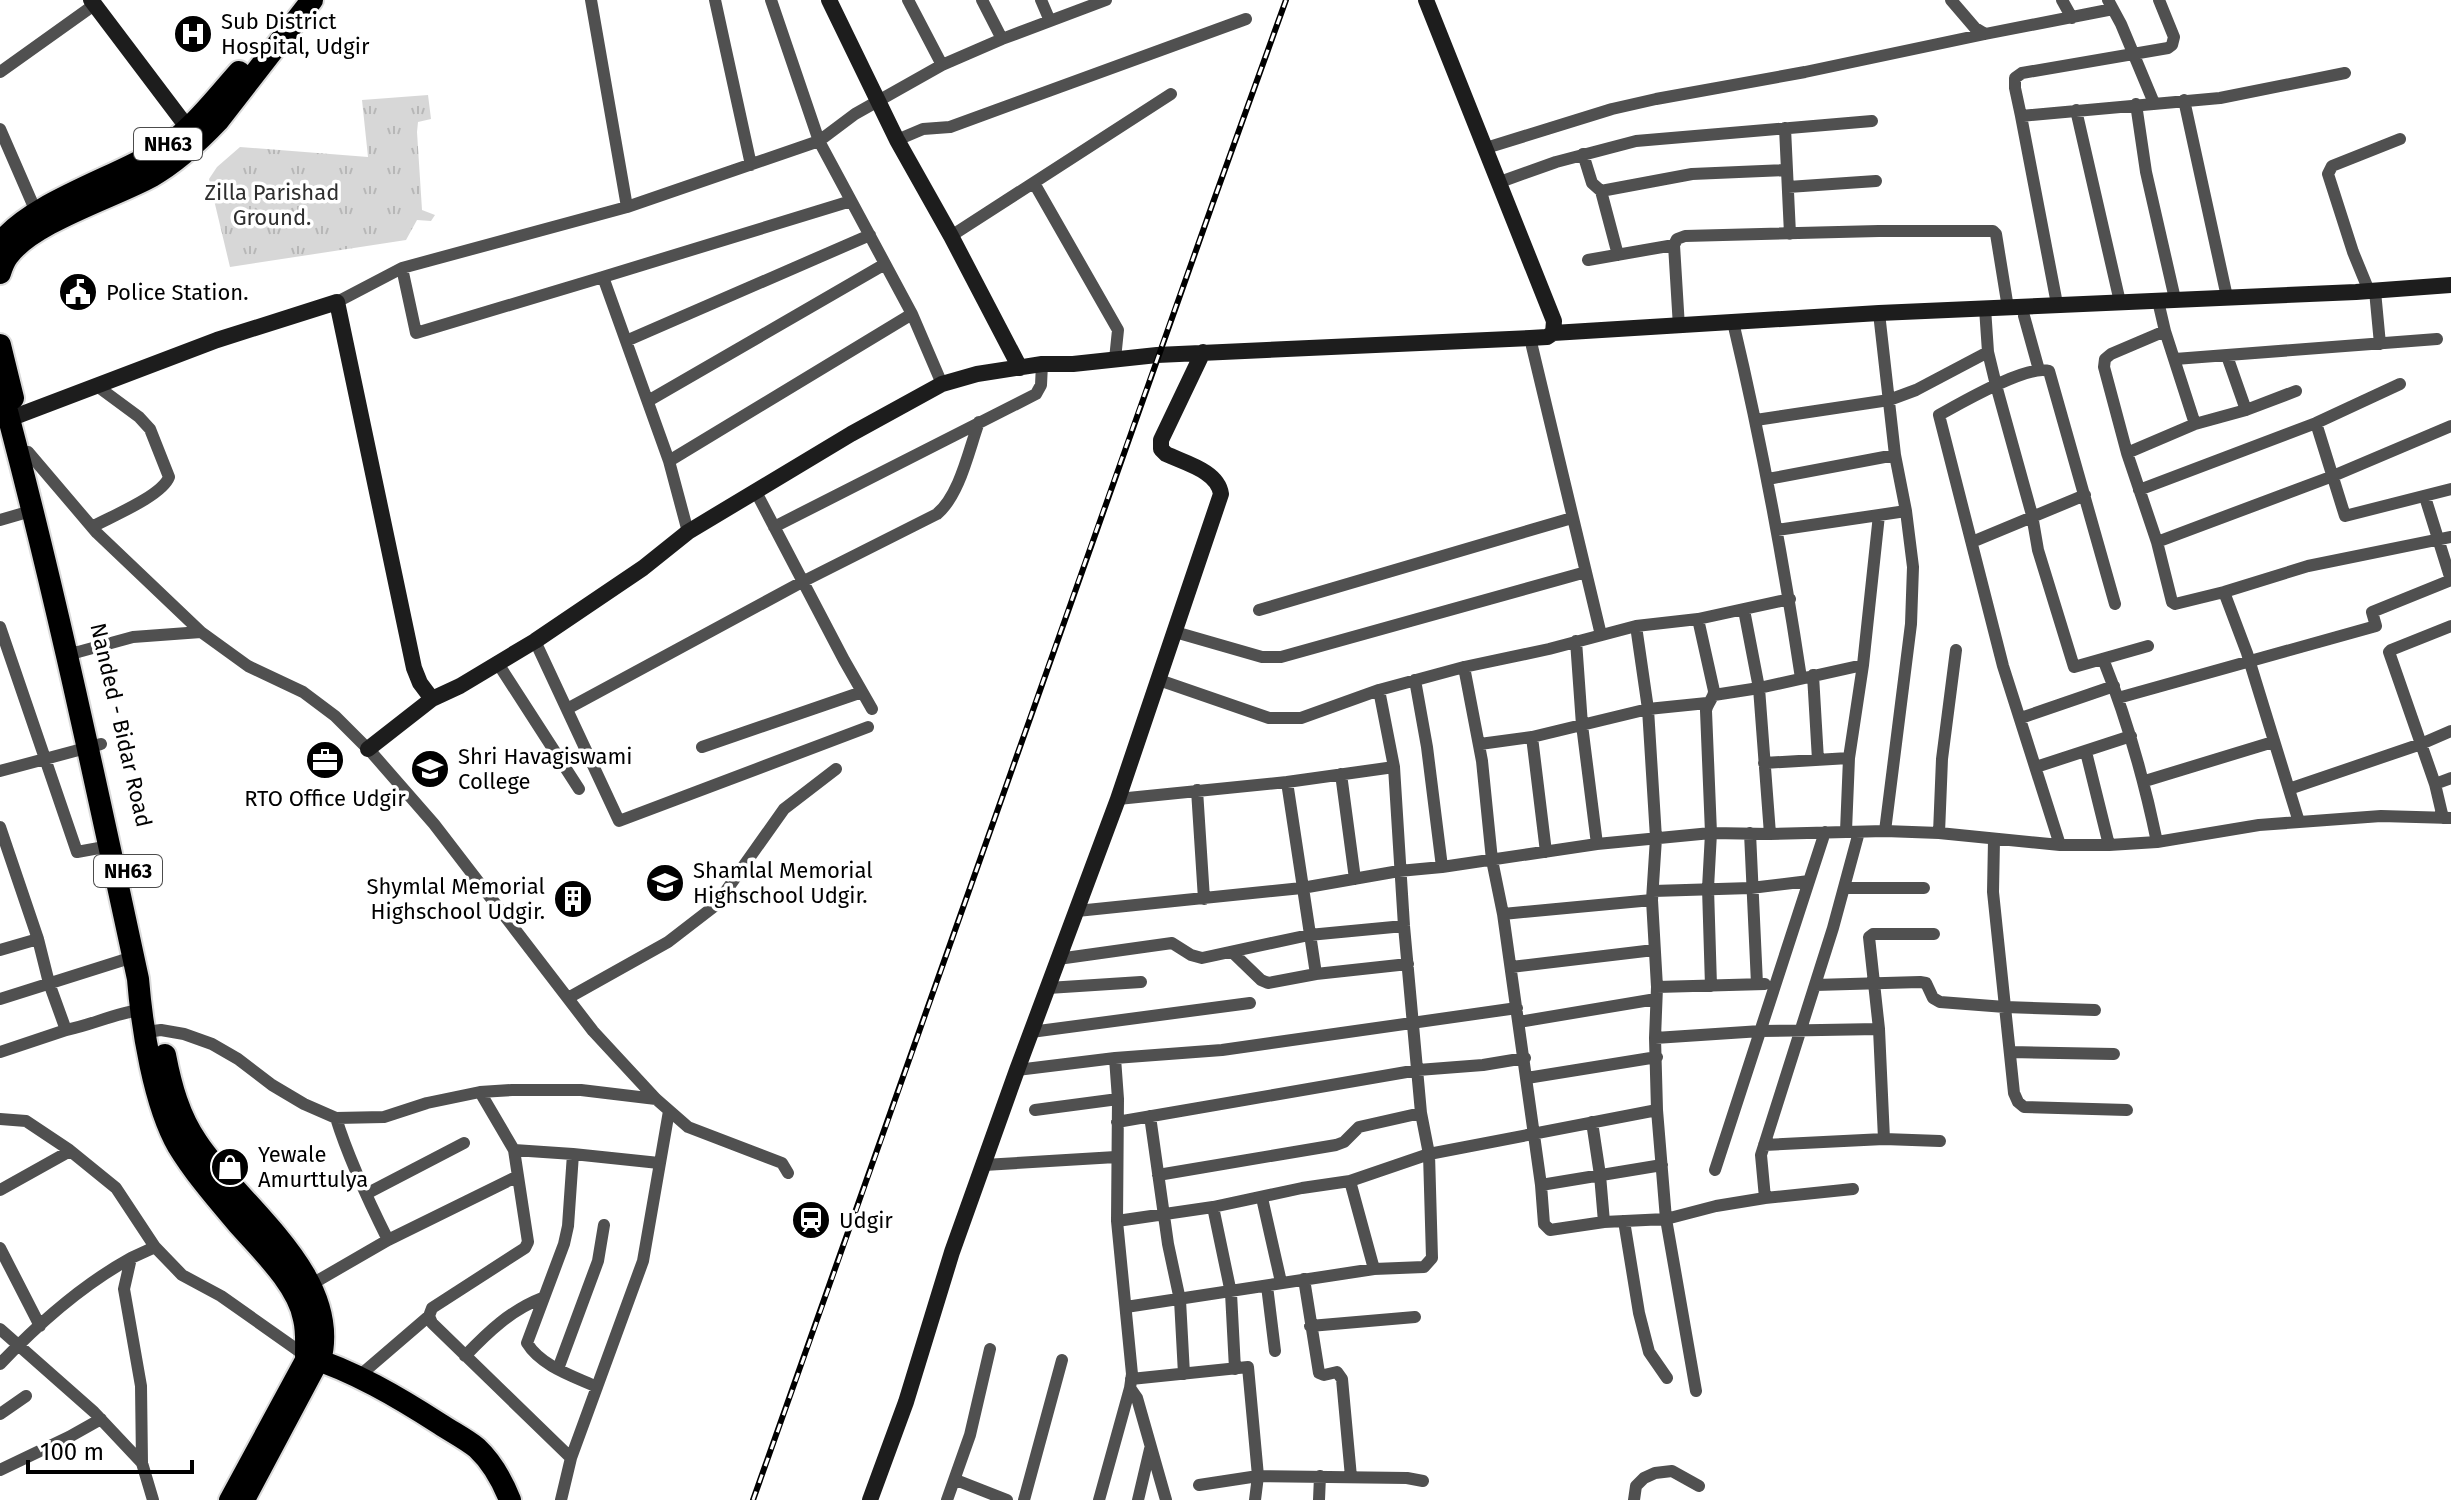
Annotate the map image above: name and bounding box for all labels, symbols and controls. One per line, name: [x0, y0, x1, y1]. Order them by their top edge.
place label: Sub District Hospital, Udgir: [221, 8, 370, 60]
hospital icon: Sub District Hospital, Udgir: [172, 13, 214, 55]
road number: NH63: [134, 128, 202, 160]
park label: Zilla Parishad Ground.: [205, 179, 339, 231]
public building icon: Police Station.: [57, 271, 99, 313]
place label: Police Station.: [106, 279, 248, 306]
street label: Nanded - Bidar Road: [84, 620, 158, 830]
office icon: RTO Office Udgir: [304, 739, 346, 781]
place label: Shri Havagiswami College: [458, 743, 633, 795]
school or university icon: Shri Havagiswami College: [409, 748, 451, 790]
place label: RTO Office Udgir: [244, 785, 406, 812]
road number: NH63: [94, 855, 162, 887]
place label: Shamlal Memorial Highschool Udgir.: [693, 857, 873, 909]
school or university icon: Shamlal Memorial Highschool Udgir.: [644, 862, 686, 904]
place label: Shymlal Memorial Highschool Udgir.: [367, 873, 545, 925]
building icon: Shymlal Memorial Highschool Udgir.: [552, 878, 594, 920]
place label: Yewale Amurttulya: [258, 1141, 368, 1193]
shop icon: Yewale Amurttulya: [209, 1146, 251, 1188]
station icon: Udgir: [790, 1199, 832, 1241]
place label: Udgir: [839, 1207, 893, 1234]
scale bar: [28, 1424, 192, 1474]
text: 100 m: [40, 1438, 104, 1466]

